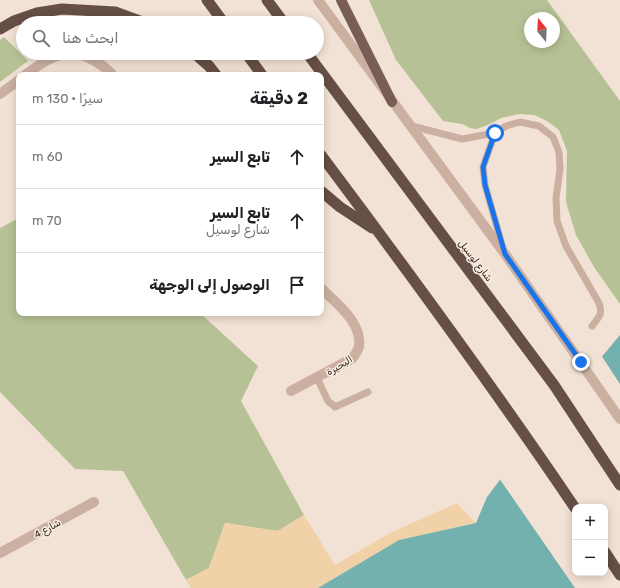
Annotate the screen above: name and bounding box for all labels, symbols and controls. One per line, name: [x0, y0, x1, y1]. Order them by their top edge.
north arrow: [524, 12, 560, 48]
search box: [16, 16, 324, 60]
icon: search: [30, 27, 52, 49]
text: ابحث هنا: [62, 29, 119, 47]
text: 2 دقيقة: [250, 88, 308, 108]
text: سيرًا · 130 m: [32, 91, 103, 106]
route start: [486, 124, 504, 142]
icon: ahead: [286, 146, 308, 168]
text: تابع السير: [210, 148, 270, 166]
text: 60 m: [32, 149, 63, 164]
text: تابع السير: [210, 204, 270, 222]
icon: ahead: [286, 210, 308, 232]
text: 70 m: [32, 213, 62, 228]
text: شارع لوسيل: [206, 222, 270, 237]
street label: شارع لوسيل: [455, 237, 495, 284]
icon: arrive: [286, 274, 308, 296]
text: الوصول إلى الوجهة: [149, 276, 270, 294]
street label: البحيرة: [324, 353, 355, 378]
route end: [572, 353, 590, 371]
map controls: [572, 504, 608, 576]
button: +: [572, 504, 608, 540]
street label: شارع 4: [32, 517, 63, 542]
button: −: [572, 540, 608, 576]

